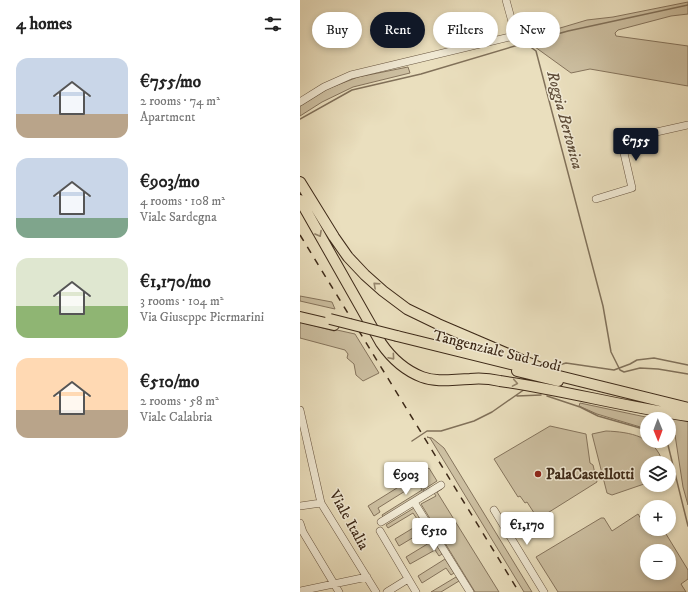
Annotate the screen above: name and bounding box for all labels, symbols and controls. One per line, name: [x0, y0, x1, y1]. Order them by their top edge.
chip: Buy: [312, 12, 362, 48]
chip: Rent: [370, 12, 425, 48]
chip: Filters: [433, 12, 498, 48]
chip: New: [506, 12, 560, 48]
text: 4 homes: [16, 13, 72, 35]
icon: filters: [262, 13, 284, 35]
water label: Roggia Bertonica: [542, 68, 588, 171]
text: €755/mo: [140, 71, 201, 93]
icon: home: [48, 74, 96, 122]
text: 2 rooms · 74 m²: [140, 93, 220, 109]
text: Apartment: [140, 109, 195, 125]
pin: €755: [612, 128, 660, 162]
text: €755: [622, 133, 650, 149]
text: €903/mo: [140, 171, 200, 193]
icon: home: [48, 174, 96, 222]
text: 4 rooms · 108 m²: [140, 193, 225, 209]
text: Viale Sardegna: [140, 209, 217, 225]
one-way arrow: [315, 229, 322, 237]
text: €1,170/mo: [140, 271, 211, 293]
icon: home: [48, 274, 96, 322]
one-way arrow: [374, 283, 381, 290]
text: 3 rooms · 104 m²: [140, 293, 223, 309]
text: Via Giuseppe Piermarini: [140, 309, 264, 325]
street label: Tangenziale Sud Lodi: [431, 326, 563, 376]
one-way arrow: [388, 353, 395, 360]
text: €510/mo: [140, 371, 199, 393]
icon: home: [48, 374, 96, 422]
one-way arrow: [512, 378, 518, 387]
text: 2 rooms · 58 m²: [140, 393, 219, 409]
text: Viale Calabria: [140, 409, 212, 425]
north arrow: [640, 412, 676, 448]
map controls: [640, 412, 676, 580]
button: layers: [640, 456, 676, 492]
pin: €903: [382, 462, 430, 496]
place label: PalaCastellotti: [546, 465, 634, 484]
text: €903: [393, 467, 419, 483]
marker: PalaCastellotti: [533, 469, 543, 479]
street label: Viale Italia: [324, 486, 373, 554]
button: +: [640, 500, 676, 536]
pin: €1,170: [494, 512, 560, 546]
text: €1,170: [510, 517, 544, 533]
pin: €510: [410, 518, 458, 552]
text: €510: [421, 523, 447, 539]
button: −: [640, 544, 676, 580]

